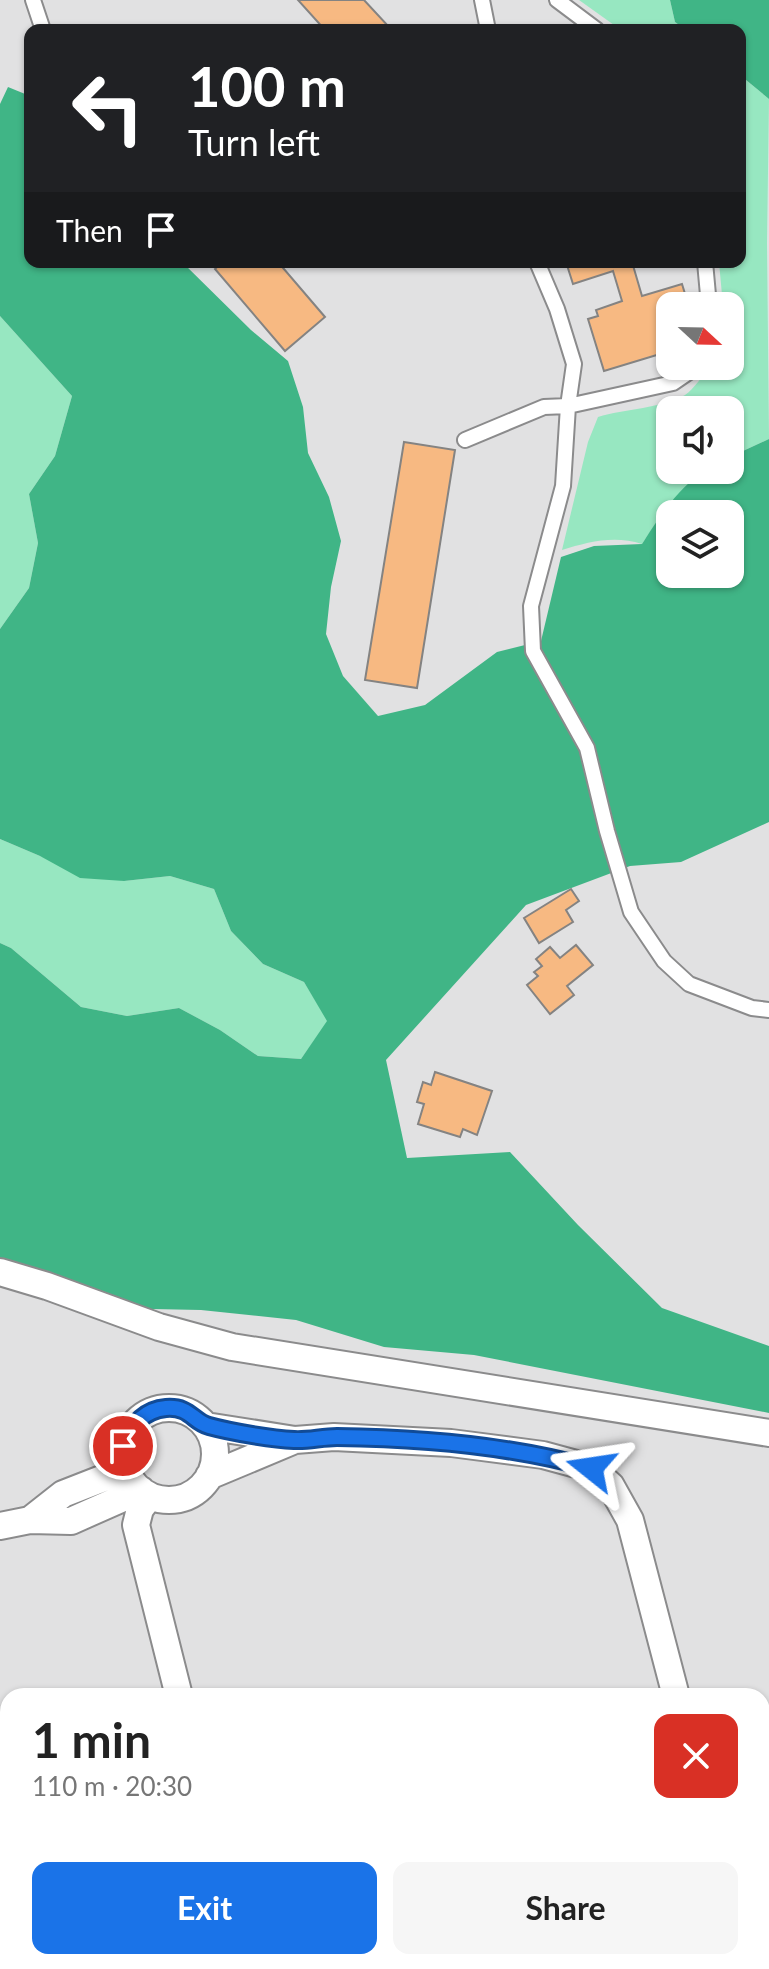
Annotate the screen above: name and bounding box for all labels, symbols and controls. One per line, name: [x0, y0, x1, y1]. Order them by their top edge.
text: 100 m: [188, 52, 346, 119]
icon: left: [56, 56, 160, 160]
text: Turn left: [188, 120, 320, 164]
icon: arrive: [139, 208, 183, 252]
text: Then: [56, 212, 123, 248]
north arrow: [656, 292, 744, 380]
map controls: [656, 292, 744, 588]
button: sound: [656, 396, 744, 484]
button: layers: [656, 500, 744, 588]
pin: [89, 1412, 157, 1480]
icon: arrive: [101, 1424, 145, 1468]
position arrow: [549, 1426, 633, 1510]
text: 1 min: [32, 1711, 151, 1768]
button: close: [654, 1714, 738, 1798]
text: 110 m · 20:30: [32, 1770, 192, 1802]
button: Exit: [32, 1862, 377, 1954]
button: Share: [393, 1862, 738, 1954]

